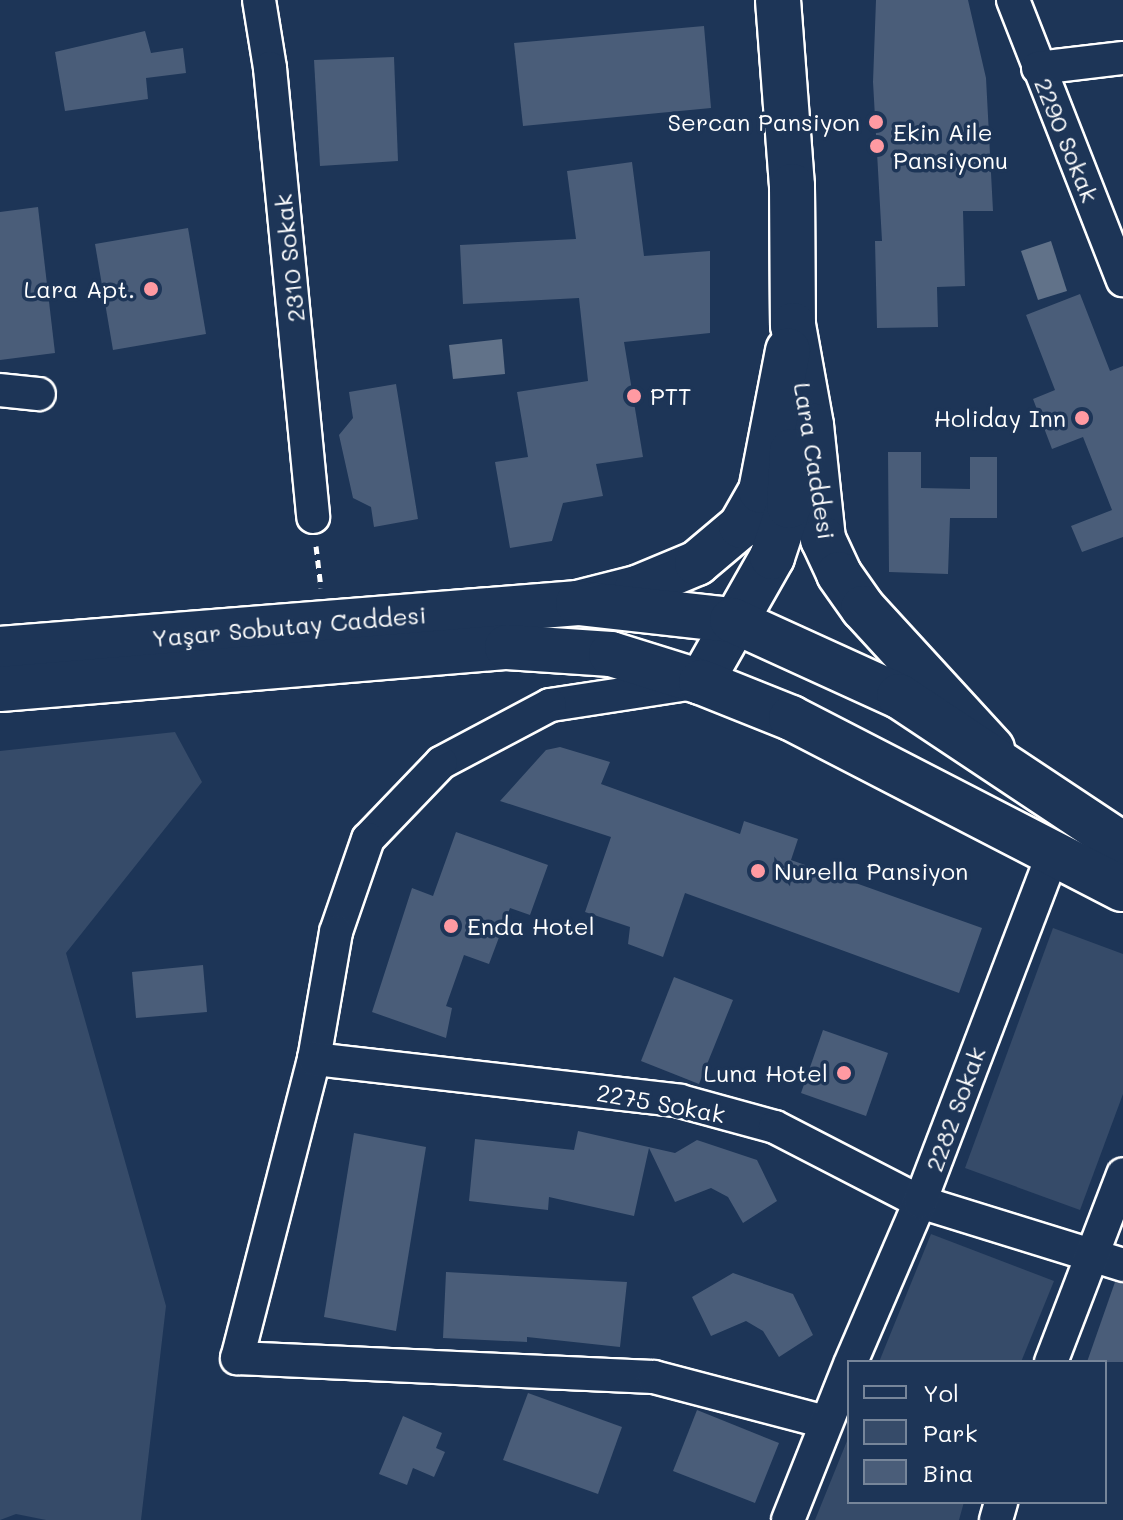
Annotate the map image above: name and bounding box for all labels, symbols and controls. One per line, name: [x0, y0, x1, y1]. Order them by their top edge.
street label: 2290 Sokak: [1029, 74, 1105, 206]
place label: Sercan Pansiyon: [668, 108, 860, 136]
marker: Sercan Pansiyon: [867, 113, 885, 131]
place label: Ekin Aile Pansiyonu: [893, 118, 1008, 174]
marker: Ekin Aile Pansiyonu: [868, 137, 886, 155]
street label: 2310 Sokak: [268, 192, 310, 324]
place label: Lara Apt.: [24, 275, 135, 303]
marker: Lara Apt.: [142, 280, 160, 298]
street label: Lara Caddesi: [788, 380, 842, 542]
place label: PTT: [650, 382, 691, 410]
marker: PTT: [625, 387, 643, 405]
place label: Holiday Inn: [934, 404, 1066, 432]
marker: Holiday Inn: [1073, 409, 1091, 427]
street label: Yaşar Sobutay Caddesi: [151, 600, 427, 652]
place label: Nurella Pansiyon: [774, 857, 968, 885]
marker: Nurella Pansiyon: [749, 862, 767, 880]
place label: Enda Hotel: [467, 912, 595, 940]
marker: Enda Hotel: [442, 917, 460, 935]
street label: 2282 Sokak: [919, 1043, 991, 1175]
place label: Luna Hotel: [704, 1059, 828, 1087]
marker: Luna Hotel: [835, 1064, 853, 1082]
street label: 2275 Sokak: [595, 1078, 727, 1128]
legend: [847, 1360, 1107, 1504]
text: Yol: [923, 1377, 959, 1408]
text: Park: [923, 1417, 977, 1448]
text: Bina: [923, 1457, 974, 1488]

